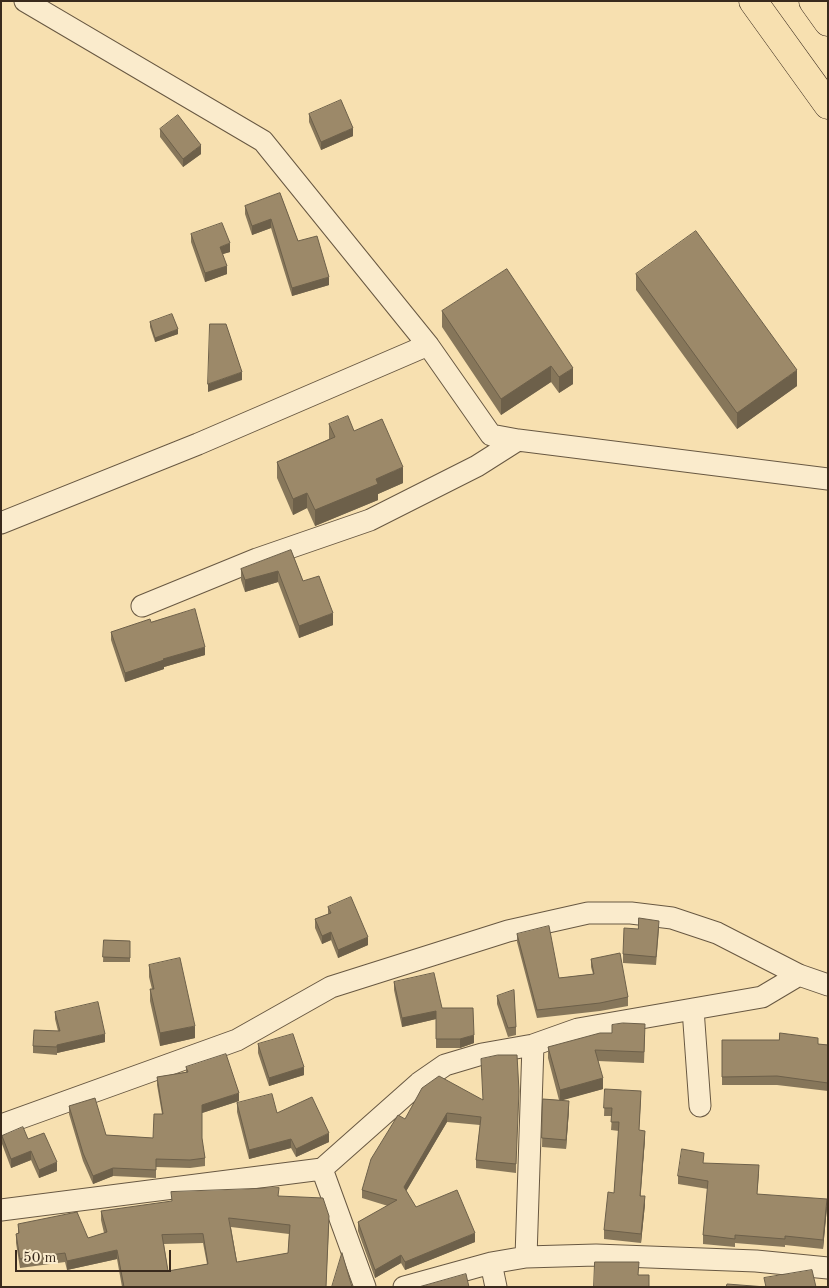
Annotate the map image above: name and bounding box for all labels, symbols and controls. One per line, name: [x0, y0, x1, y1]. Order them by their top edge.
scale bar: [18, 1240, 174, 1272]
text: 50 m: [23, 1251, 57, 1266]

